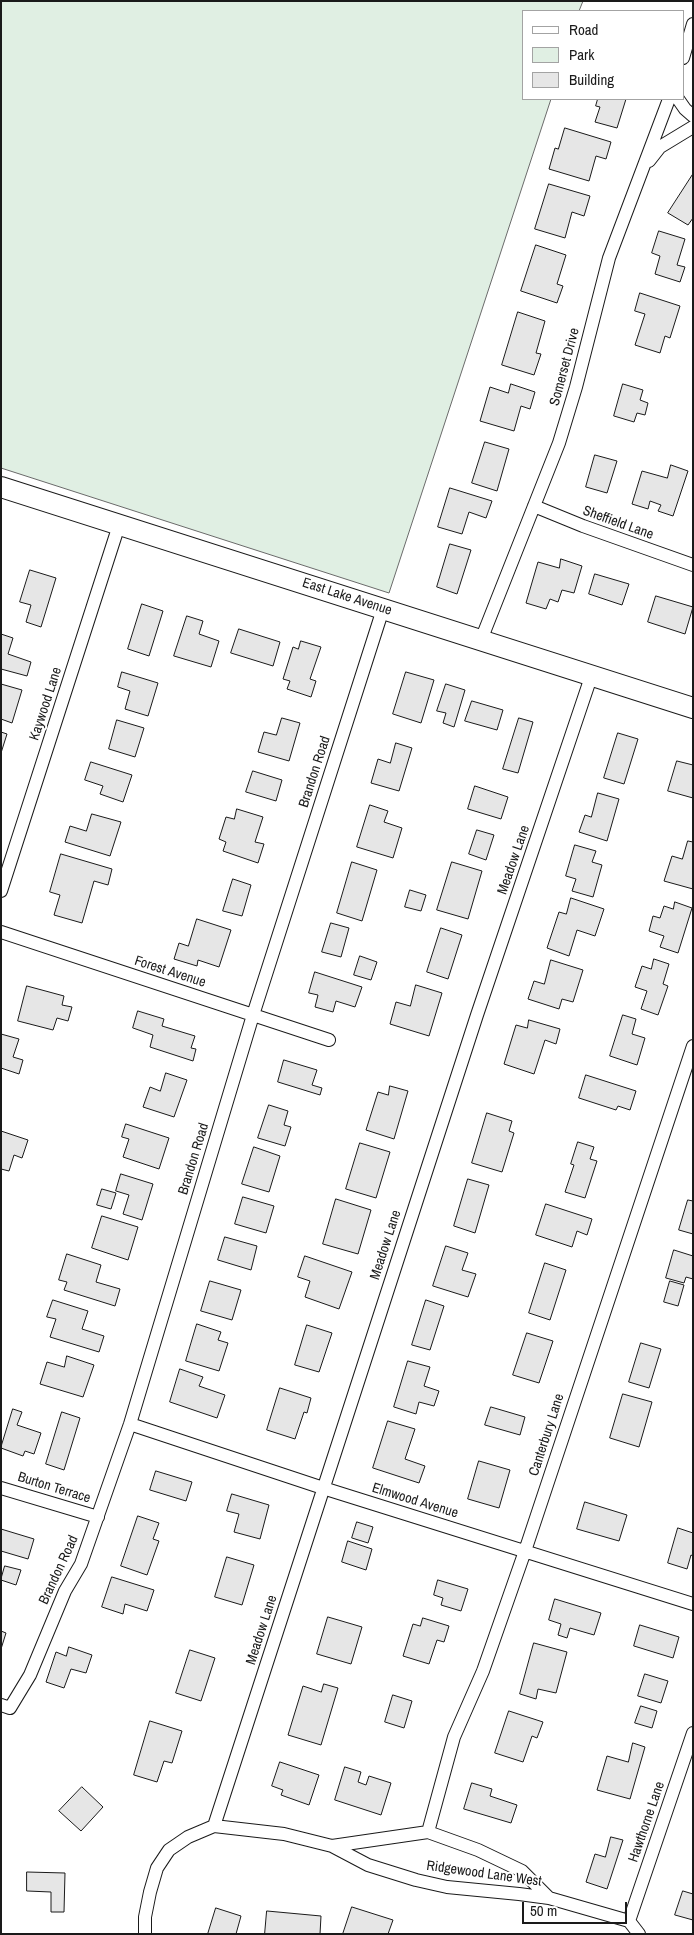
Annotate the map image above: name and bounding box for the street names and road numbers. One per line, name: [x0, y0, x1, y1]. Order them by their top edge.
street label: Somerset Drive: [547, 326, 583, 408]
street label: Sheffield Lane: [580, 502, 656, 544]
street label: East Lake Avenue: [300, 575, 394, 619]
street label: Kaywood Lane: [26, 665, 66, 743]
street label: Brandon Road: [296, 734, 334, 810]
street label: Meadow Lane: [494, 823, 534, 897]
street label: Forest Avenue: [132, 953, 208, 991]
street label: Brandon Road: [175, 1121, 213, 1197]
street label: Meadow Lane: [367, 1208, 405, 1282]
street label: Canterbury Lane: [526, 1392, 568, 1478]
street label: Burton Terrace: [16, 1469, 92, 1507]
street label: Elmwood Avenue: [370, 1480, 460, 1522]
street label: Brandon Road: [36, 1533, 82, 1607]
street label: Meadow Lane: [243, 1593, 281, 1667]
street label: Hawthorne Lane: [625, 1779, 669, 1865]
street label: Ridgewood Lane West: [425, 1858, 543, 1890]

